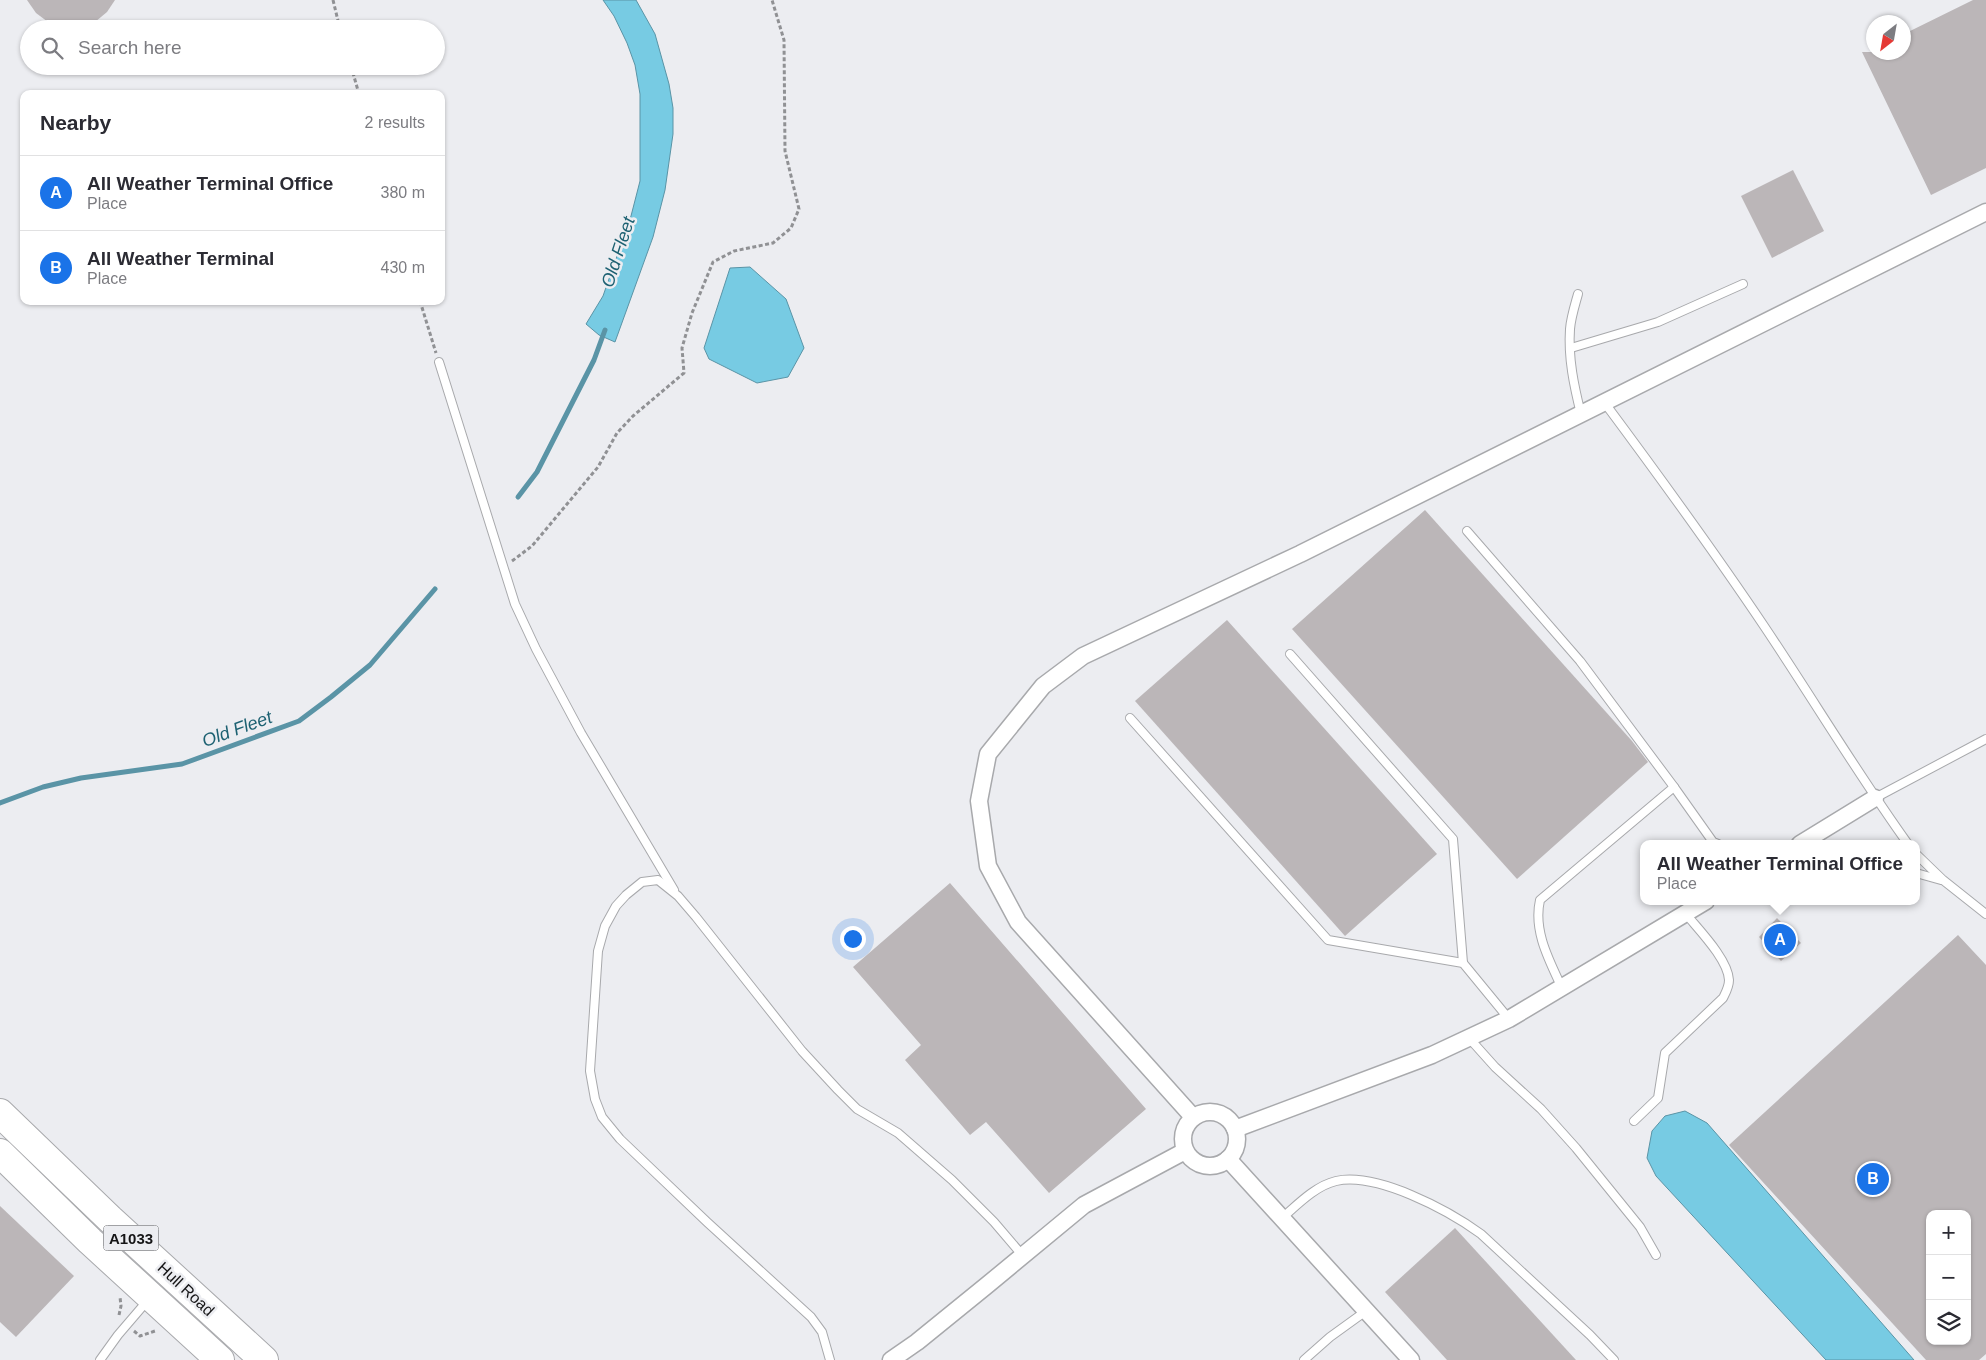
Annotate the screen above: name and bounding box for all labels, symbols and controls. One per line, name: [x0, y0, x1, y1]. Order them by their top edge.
north arrow: [1866, 15, 1911, 60]
search box: [20, 20, 445, 75]
icon: search: [38, 34, 66, 62]
text: Search here: [78, 37, 182, 58]
text: Nearby: [40, 111, 111, 134]
text: 2 results: [365, 114, 425, 131]
text: All Weather Terminal Office: [87, 173, 333, 194]
text: A: [50, 184, 62, 201]
text: 380 m: [381, 184, 425, 201]
text: Place: [87, 195, 127, 212]
water label: Old Fleet: [597, 213, 639, 290]
text: All Weather Terminal: [87, 248, 274, 269]
text: B: [50, 259, 62, 276]
text: 430 m: [381, 259, 425, 276]
text: Place: [87, 270, 127, 287]
water label: Old Fleet: [199, 707, 276, 751]
popup: [1640, 840, 1920, 905]
text: All Weather Terminal Office: [1657, 853, 1903, 874]
text: Place: [1657, 875, 1697, 892]
pin: A: [1764, 921, 1796, 959]
your location: [840, 926, 866, 952]
pin: B: [1857, 1160, 1889, 1198]
map controls: [1926, 1210, 1971, 1345]
button: +: [1926, 1210, 1971, 1255]
road number: A1033: [104, 1226, 158, 1250]
button: −: [1926, 1255, 1971, 1300]
street label: Hull Road: [155, 1259, 217, 1319]
button: layers: [1926, 1300, 1971, 1345]

